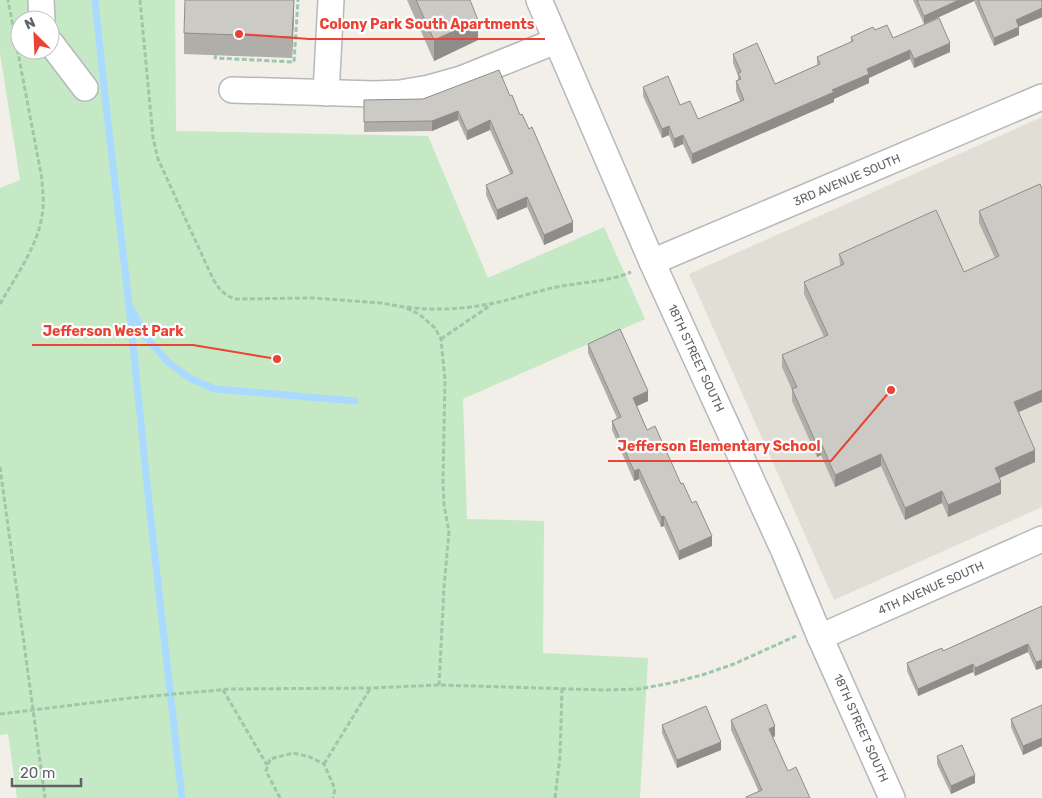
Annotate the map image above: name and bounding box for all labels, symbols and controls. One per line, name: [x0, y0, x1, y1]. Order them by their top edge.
north arrow: [10, 10, 60, 60]
callout: Colony Park South Apartments: [309, 10, 545, 39]
text: N: [22, 14, 38, 33]
text: Colony Park South Apartments: [319, 16, 535, 33]
street label: 3RD AVENUE SOUTH: [791, 151, 903, 209]
street label: 18TH STREET SOUTH: [665, 302, 727, 414]
callout: Jefferson West Park: [32, 316, 193, 345]
text: Jefferson West Park: [43, 323, 184, 340]
callout: Jefferson Elementary School: [608, 432, 831, 461]
text: Jefferson Elementary School: [617, 438, 821, 455]
street label: 4TH AVENUE SOUTH: [876, 558, 986, 618]
street label: 18TH STREET SOUTH: [831, 672, 891, 784]
scale bar: [12, 756, 81, 788]
text: 20 m: [20, 764, 55, 782]

